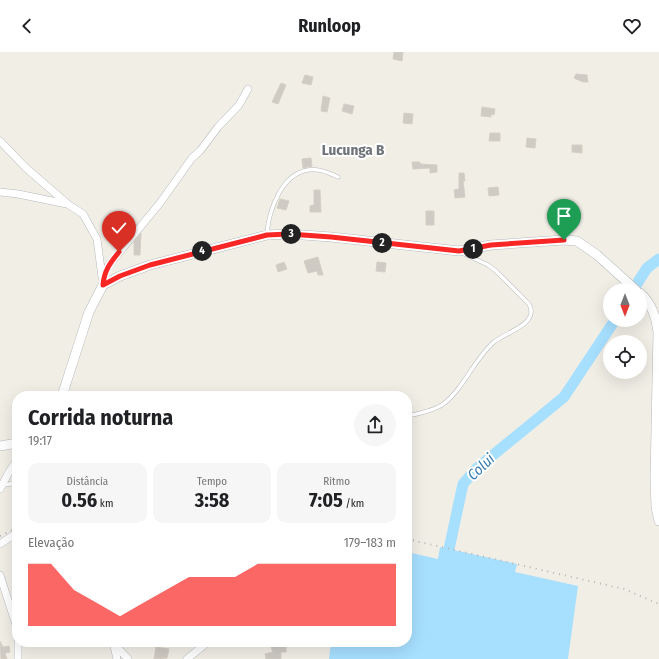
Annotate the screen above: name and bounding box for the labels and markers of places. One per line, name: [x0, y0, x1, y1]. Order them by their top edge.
pin: [547, 199, 581, 240]
pin: [102, 211, 136, 252]
pin: 3: [281, 224, 301, 244]
pin: 2: [372, 233, 392, 253]
pin: 1: [463, 239, 483, 259]
pin: 4: [192, 241, 212, 261]

